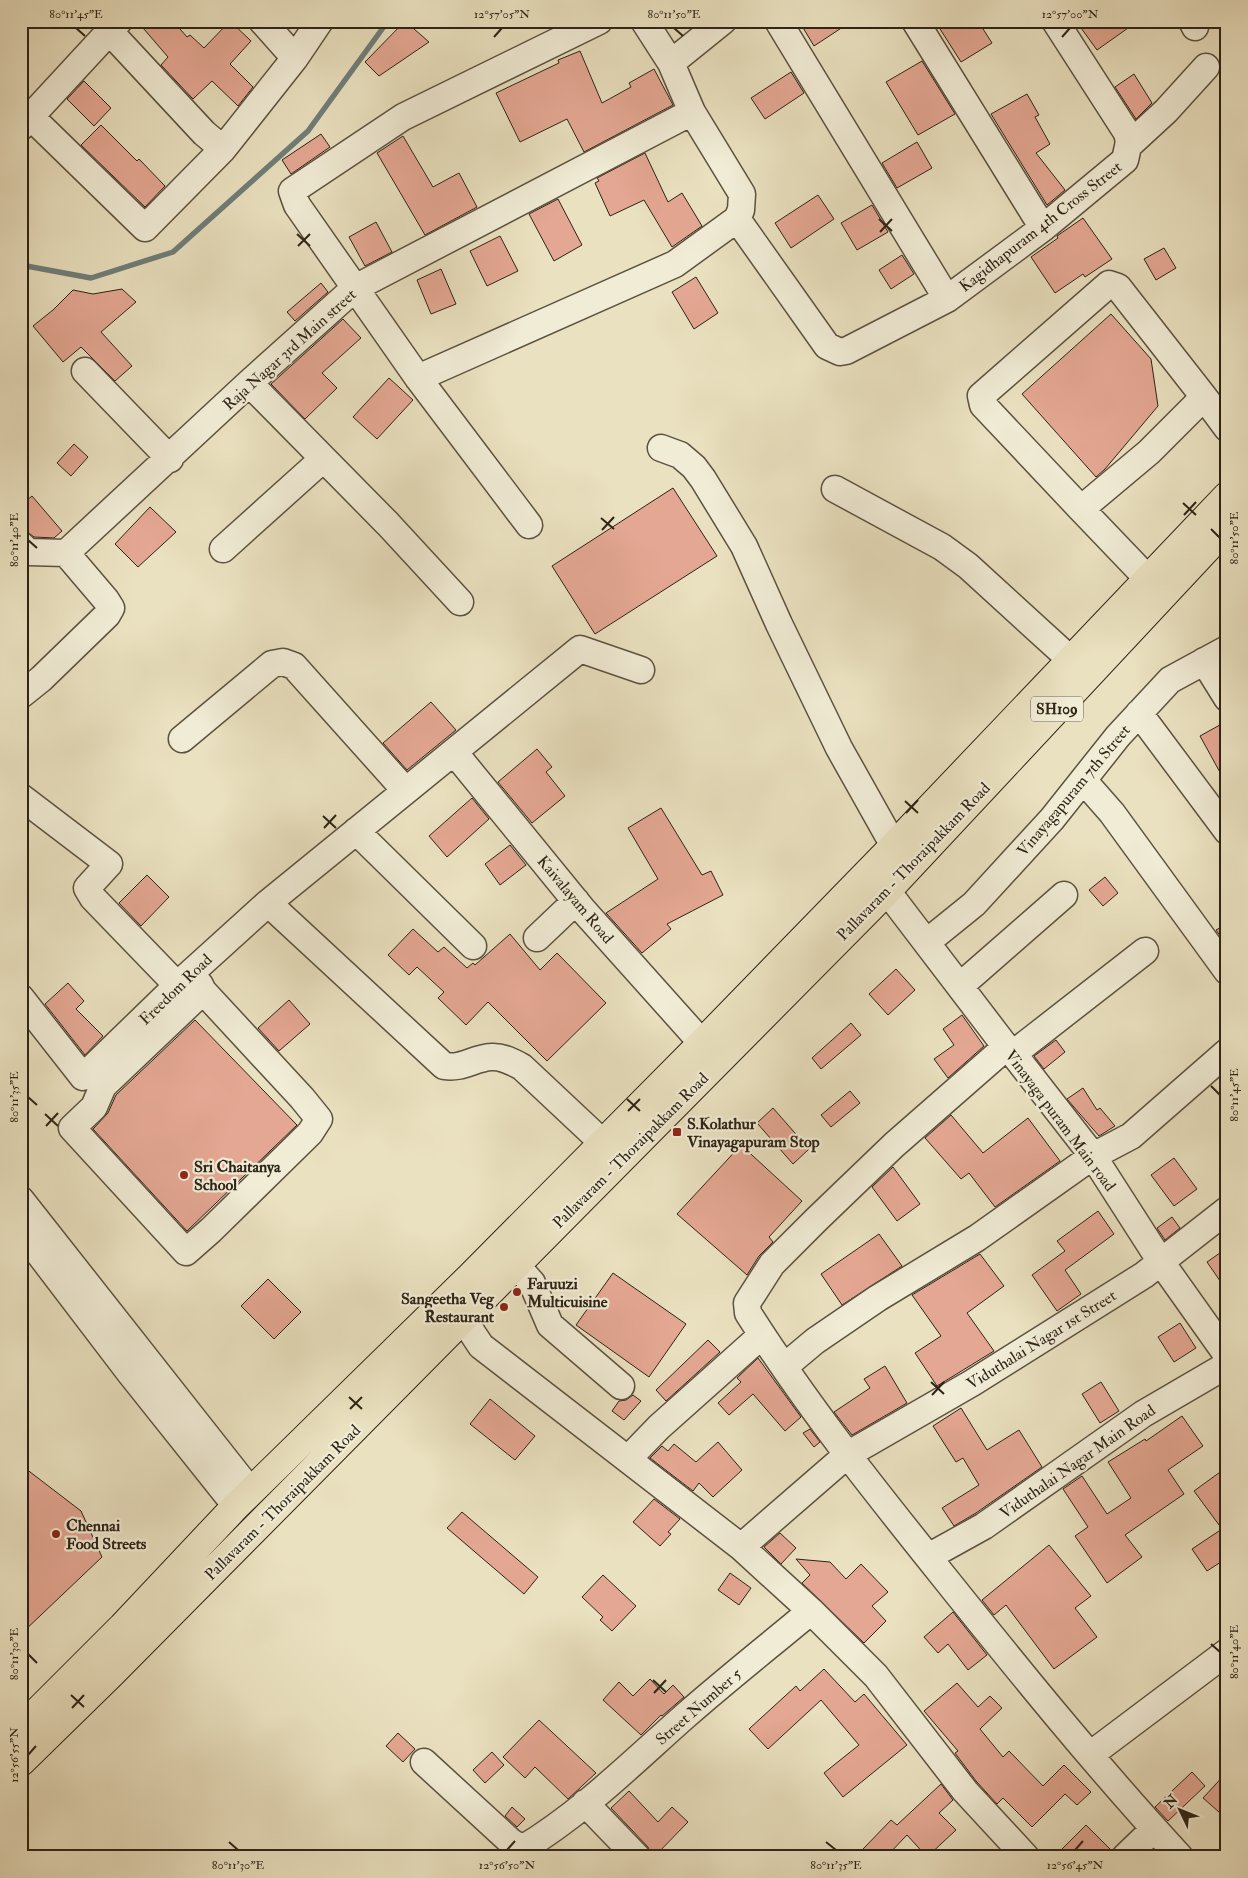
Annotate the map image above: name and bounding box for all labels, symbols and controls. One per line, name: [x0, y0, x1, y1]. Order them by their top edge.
text: 80°11'45"E: [49, 7, 103, 22]
text: 12°57'05"N: [474, 7, 530, 22]
text: 80°11'50"E: [648, 7, 701, 22]
text: 12°57'00"N: [1042, 7, 1099, 22]
street label: Kagidhapuram 4th Cross Street: [955, 157, 1127, 297]
street label: Raja Nagar 3rd Main street: [219, 285, 360, 415]
text: 80°11'50"E: [1227, 511, 1242, 564]
text: 80°11'40"E: [7, 513, 22, 567]
road number: SH109: [1031, 696, 1083, 722]
street label: Vinayagapuram 7th Street: [1013, 721, 1135, 861]
street label: Pallavaram - Thoraipakkam Road: [833, 778, 995, 946]
street label: Kaivalayam Road: [533, 852, 618, 948]
street label: Freedom Road: [135, 950, 216, 1029]
street label: Vinayaga puram Main road: [1000, 1046, 1120, 1196]
text: 80°11'45"E: [1227, 1068, 1242, 1122]
street label: Pallavaram - Thoraipakkam Road: [549, 1069, 714, 1234]
text: 80°11'35"E: [7, 1071, 22, 1123]
place label: S.Kolathur Vinayagapuram Stop: [686, 1114, 820, 1153]
marker: S.Kolathur Vinayagapuram Stop: [671, 1126, 683, 1138]
place label: Sri Chaitanya School: [194, 1157, 281, 1195]
marker: Sri Chaitanya School: [178, 1169, 190, 1181]
place label: Faruuzi Multicuisine: [526, 1274, 608, 1312]
marker: Faruuzi Multicuisine: [511, 1286, 523, 1298]
street label: Viduthalai Nagar 1st Street: [963, 1286, 1120, 1394]
place label: Sangeetha Veg Restaurant: [401, 1289, 495, 1327]
marker: Sangeetha Veg Restaurant: [498, 1301, 510, 1313]
street label: Viduthalai Nagar Main Road: [996, 1400, 1159, 1523]
street label: Pallavaram - Thoraipakkam Road: [201, 1421, 366, 1586]
place label: Chennai Food Streets: [66, 1516, 147, 1554]
marker: Chennai Food Streets: [50, 1528, 62, 1540]
text: 80°11'40"E: [1227, 1625, 1242, 1679]
text: 80°11'30"E: [7, 1627, 22, 1680]
street label: Street Number 5: [652, 1664, 746, 1750]
text: 12°56'55"N: [7, 1727, 22, 1783]
north arrow: [1156, 1786, 1206, 1836]
text: N: [1160, 1791, 1182, 1813]
text: 80°11'30"E: [212, 1858, 265, 1873]
text: 12°56'50"N: [479, 1858, 535, 1873]
text: 80°11'35"E: [810, 1858, 862, 1873]
text: 12°56'45"N: [1047, 1858, 1104, 1873]

